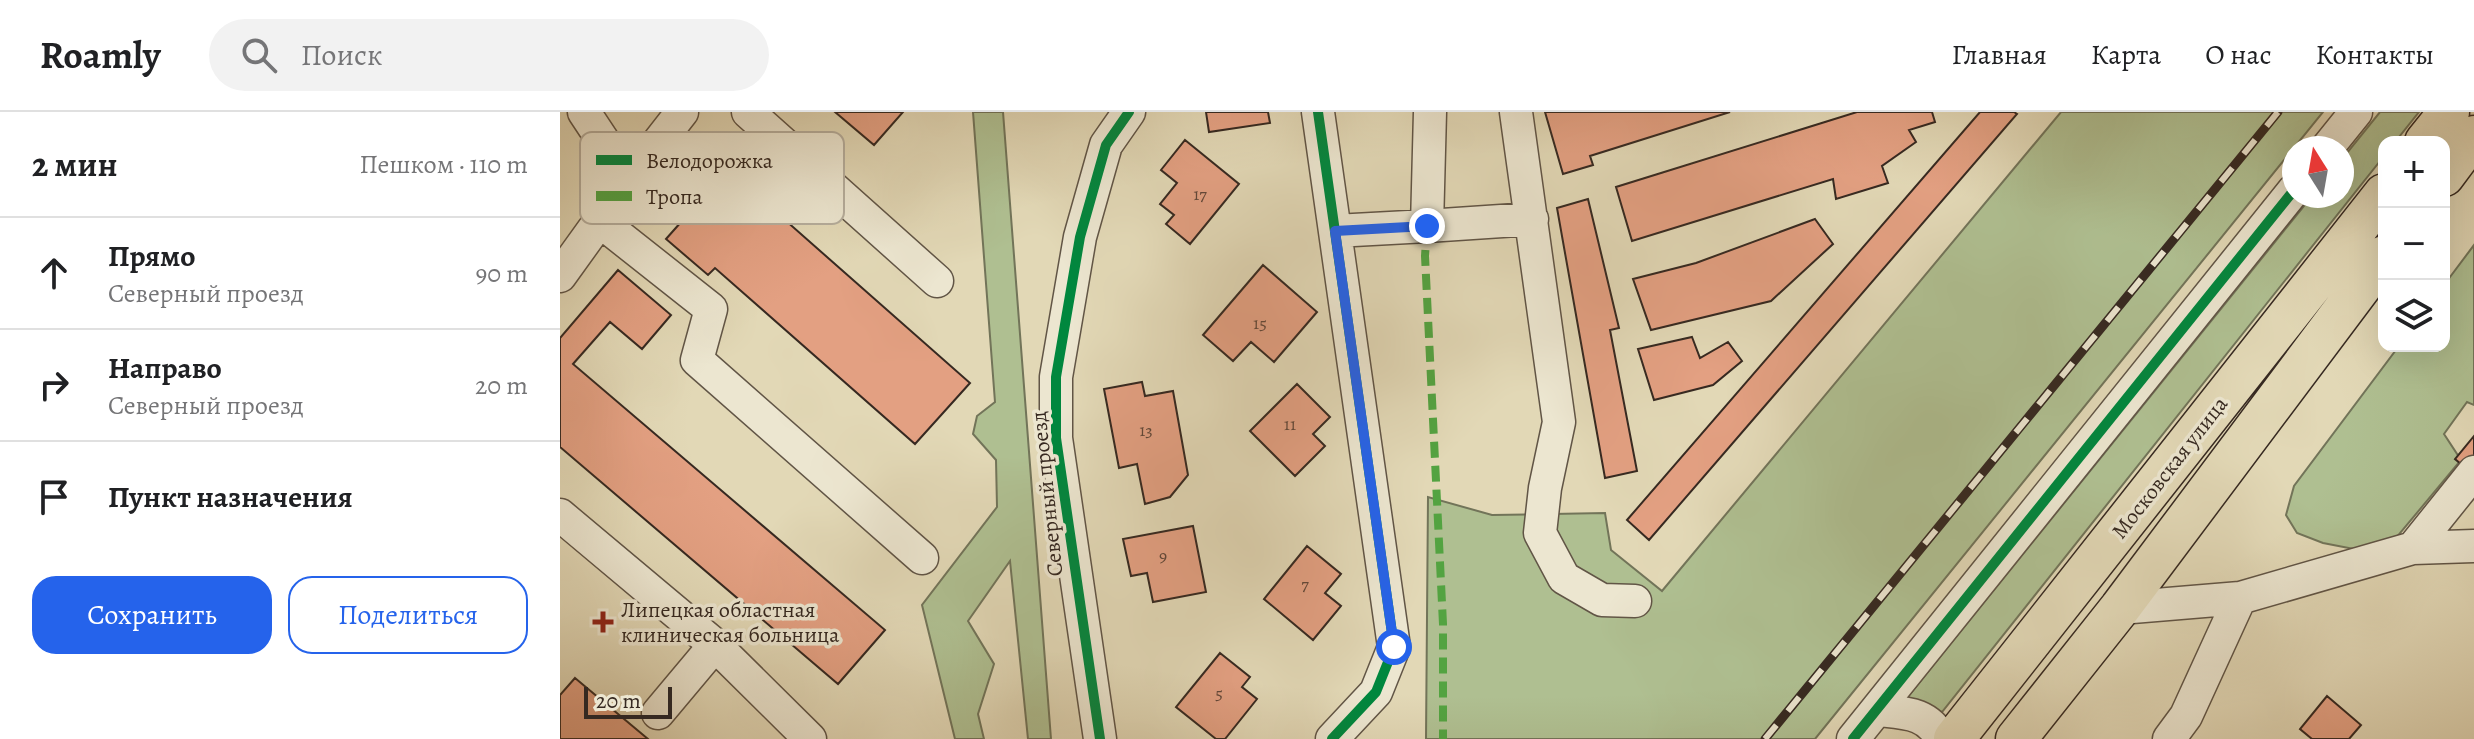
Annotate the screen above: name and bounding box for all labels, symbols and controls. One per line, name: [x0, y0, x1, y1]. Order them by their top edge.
search box: [209, 19, 769, 91]
text: Roamly: [40, 29, 161, 81]
icon: search: [237, 33, 281, 77]
text: Поиск: [301, 35, 383, 75]
text: Главная: [1951, 36, 2047, 74]
text: Карта: [2091, 36, 2161, 74]
text: О нас: [2205, 36, 2272, 74]
text: Контакты: [2316, 36, 2434, 74]
legend: [580, 132, 844, 224]
north arrow: [2282, 136, 2354, 208]
map controls: [2378, 136, 2450, 352]
button: +: [2378, 136, 2450, 208]
text: 2 мин: [32, 141, 118, 188]
text: Велодорожка: [646, 146, 774, 176]
text: Пешком · 110 m: [360, 147, 528, 182]
text: Тропа: [646, 182, 704, 212]
house number: 17: [1193, 182, 1207, 206]
route end: [1409, 208, 1445, 244]
button: −: [2378, 208, 2450, 280]
text: Прямо: [108, 236, 195, 276]
icon: ahead: [32, 251, 76, 295]
text: 90 m: [476, 256, 528, 291]
text: Северный проезд: [108, 276, 304, 311]
button: layers: [2378, 280, 2450, 352]
house number: 15: [1253, 311, 1267, 335]
text: Направо: [108, 348, 222, 388]
icon: right: [32, 363, 76, 407]
text: 20 m: [475, 368, 528, 403]
text: Северный проезд: [108, 388, 304, 423]
street label: Московская улица: [2105, 389, 2235, 545]
street label: Северный проезд: [1023, 410, 1071, 578]
house number: 11: [1284, 412, 1296, 436]
house number: 13: [1139, 418, 1153, 442]
icon: arrive: [32, 475, 76, 519]
text: Пункт назначения: [108, 477, 353, 517]
house number: 9: [1159, 544, 1167, 568]
house number: 7: [1301, 572, 1309, 596]
button: Сохранить: [32, 576, 272, 654]
button: Поделиться: [288, 576, 528, 654]
place label: Липецкая областная клиническая больница: [621, 595, 840, 650]
marker: Липецкая областная клиническая больница: [592, 611, 614, 633]
route start: [1376, 629, 1412, 665]
house number: 5: [1215, 681, 1223, 705]
scale bar: [584, 683, 672, 719]
text: 20 m: [596, 686, 641, 716]

